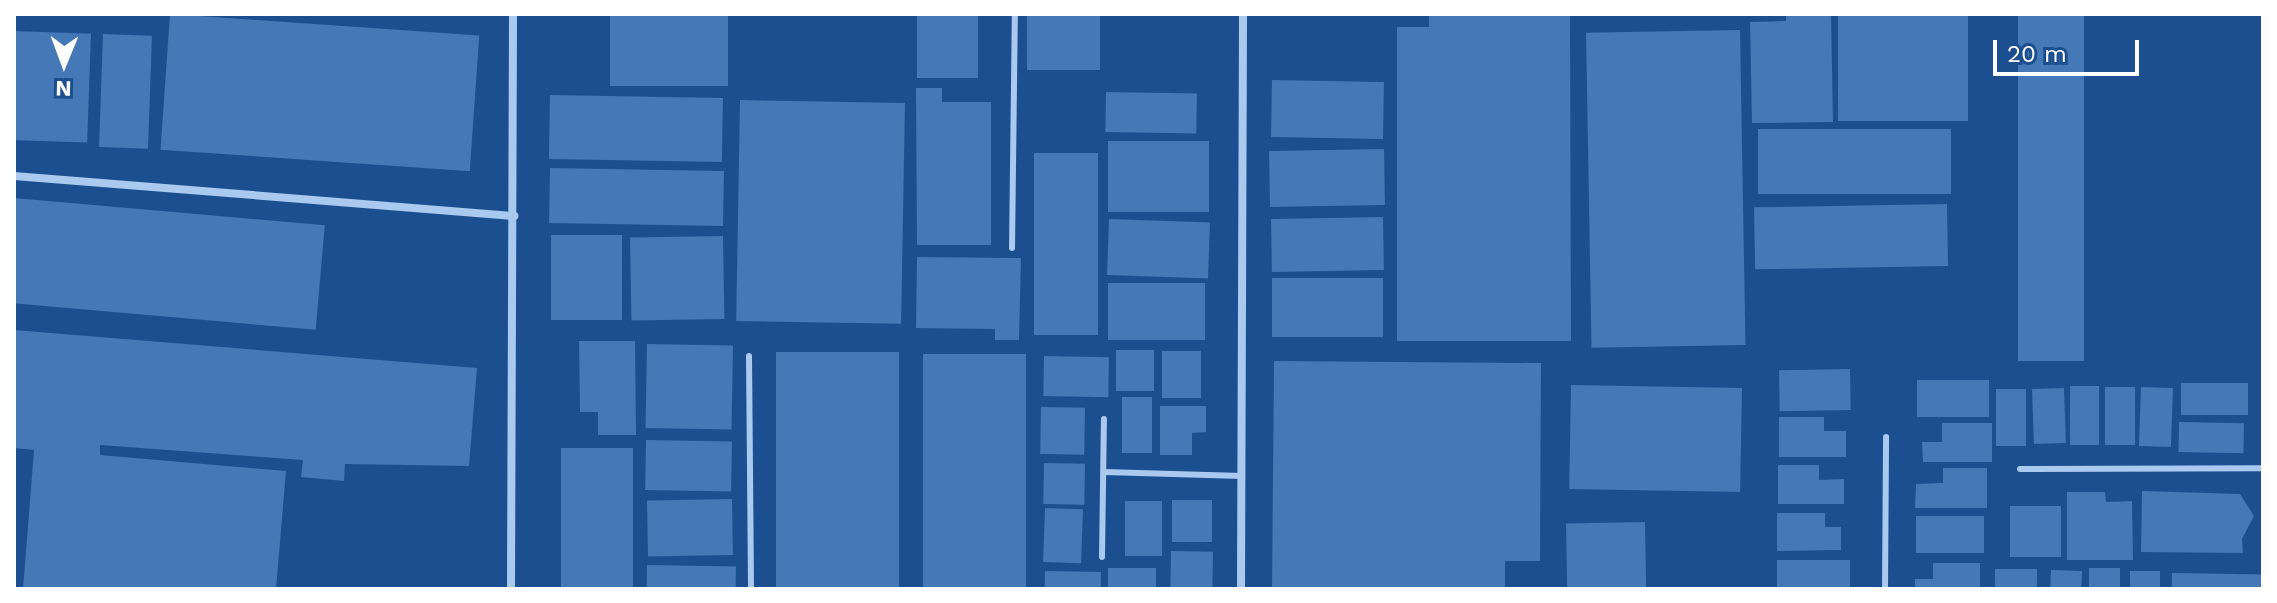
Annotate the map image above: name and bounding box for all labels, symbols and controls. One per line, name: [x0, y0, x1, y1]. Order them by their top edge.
north arrow: [24, 24, 104, 104]
scale bar: [1997, 24, 2143, 74]
text: 20 m: [2007, 40, 2067, 68]
text: N: [55, 76, 72, 101]

